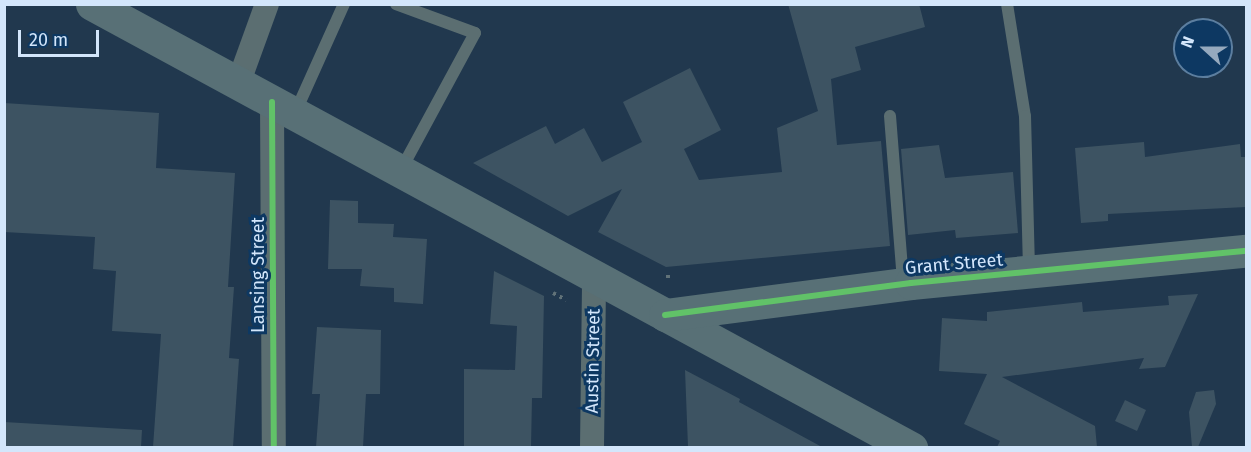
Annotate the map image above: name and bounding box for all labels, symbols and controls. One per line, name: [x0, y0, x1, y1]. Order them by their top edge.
scale bar: [21, 18, 102, 56]
north arrow: [1173, 18, 1233, 78]
text: 20 m: [29, 29, 68, 51]
text: N: [1177, 34, 1198, 50]
street label: Lansing Street: [247, 217, 269, 333]
street label: Grant Street: [904, 249, 1004, 279]
street label: Austin Street: [581, 308, 605, 414]

